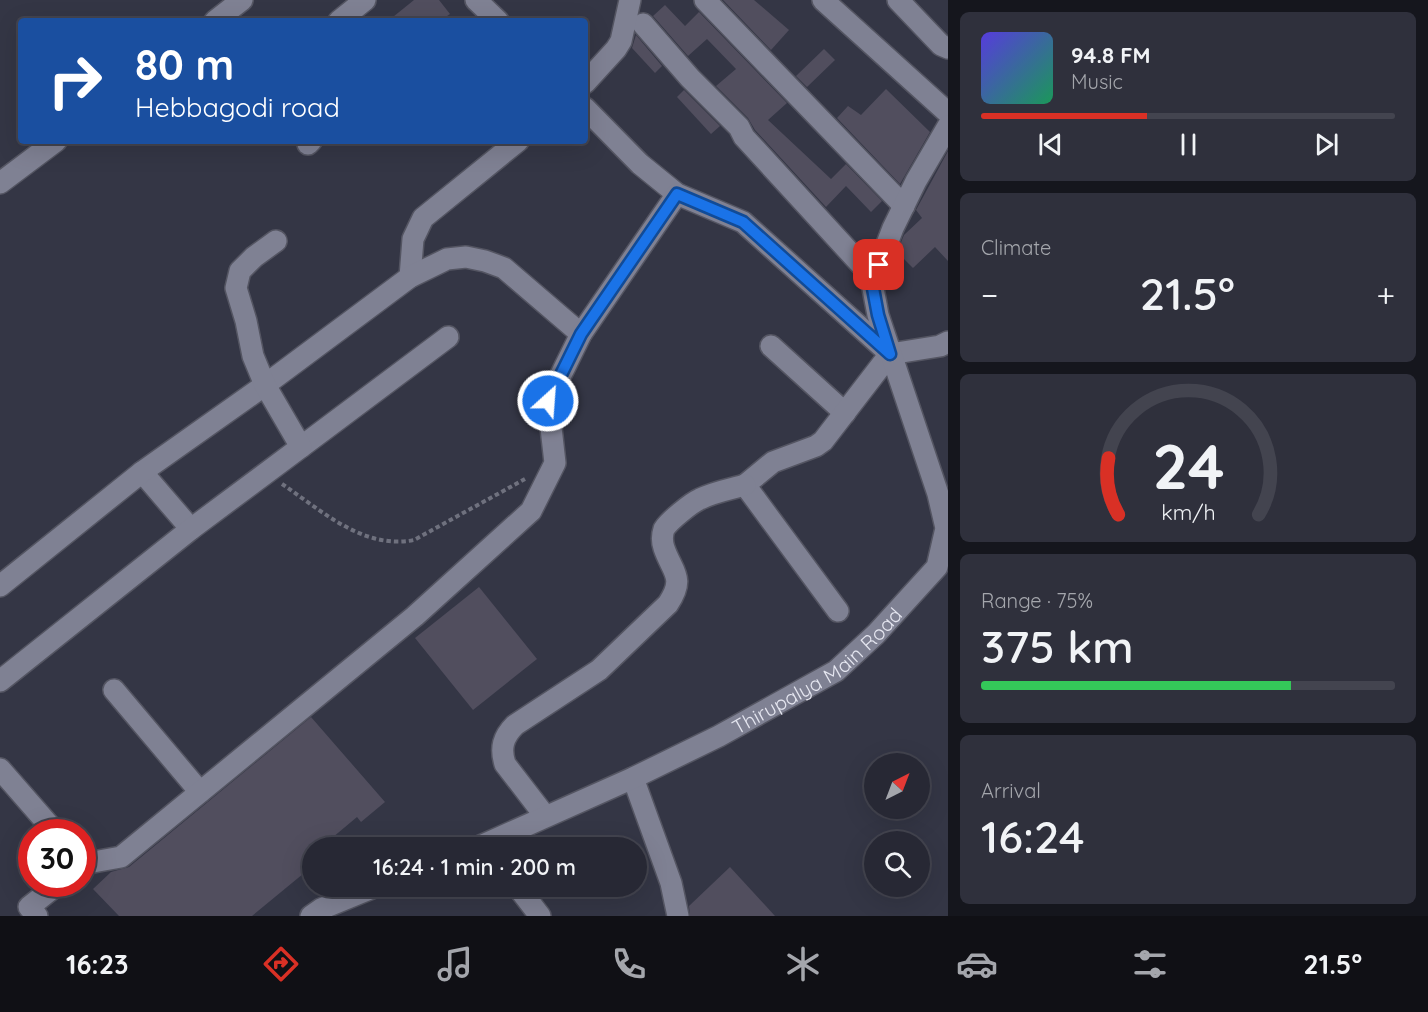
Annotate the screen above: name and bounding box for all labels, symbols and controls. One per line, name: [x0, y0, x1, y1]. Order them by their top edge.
text: 80 m: [135, 38, 234, 91]
text: 94.8 FM: [1071, 41, 1151, 69]
icon: right: [36, 42, 114, 120]
text: Music: [1071, 69, 1123, 94]
text: Hebbagodi road: [135, 90, 340, 124]
icon: previous: [1034, 128, 1067, 161]
icon: pause: [1172, 128, 1205, 161]
icon: next: [1310, 128, 1343, 161]
text: Climate: [981, 235, 1051, 260]
pin: [853, 239, 904, 290]
icon: arrive: [862, 248, 895, 281]
text: 21.5°: [1140, 265, 1235, 321]
text: −: [981, 274, 998, 315]
text: +: [1376, 274, 1395, 315]
position arrow: [516, 369, 580, 433]
text: 24: [1152, 427, 1224, 505]
text: km/h: [1161, 499, 1215, 525]
text: Range · 75%: [981, 588, 1093, 613]
street label: Thirupalya Main Road: [727, 602, 907, 739]
text: 375 km: [981, 618, 1134, 674]
north arrow: [864, 753, 930, 819]
map controls: [864, 753, 930, 897]
text: Arrival: [981, 778, 1041, 803]
text: 16:24: [981, 808, 1085, 864]
speed limit sign: 30: [18, 819, 96, 897]
button: search: [864, 831, 930, 897]
text: 16:24 · 1 min · 200 m: [373, 853, 576, 881]
icon: directions: [260, 943, 302, 985]
icon: music: [434, 943, 476, 985]
icon: phone: [608, 943, 650, 985]
icon: climate: [782, 943, 824, 985]
icon: car: [956, 943, 998, 985]
icon: filters: [1129, 943, 1171, 985]
text: 16:23: [66, 947, 129, 981]
text: 21.5°: [1303, 947, 1362, 981]

